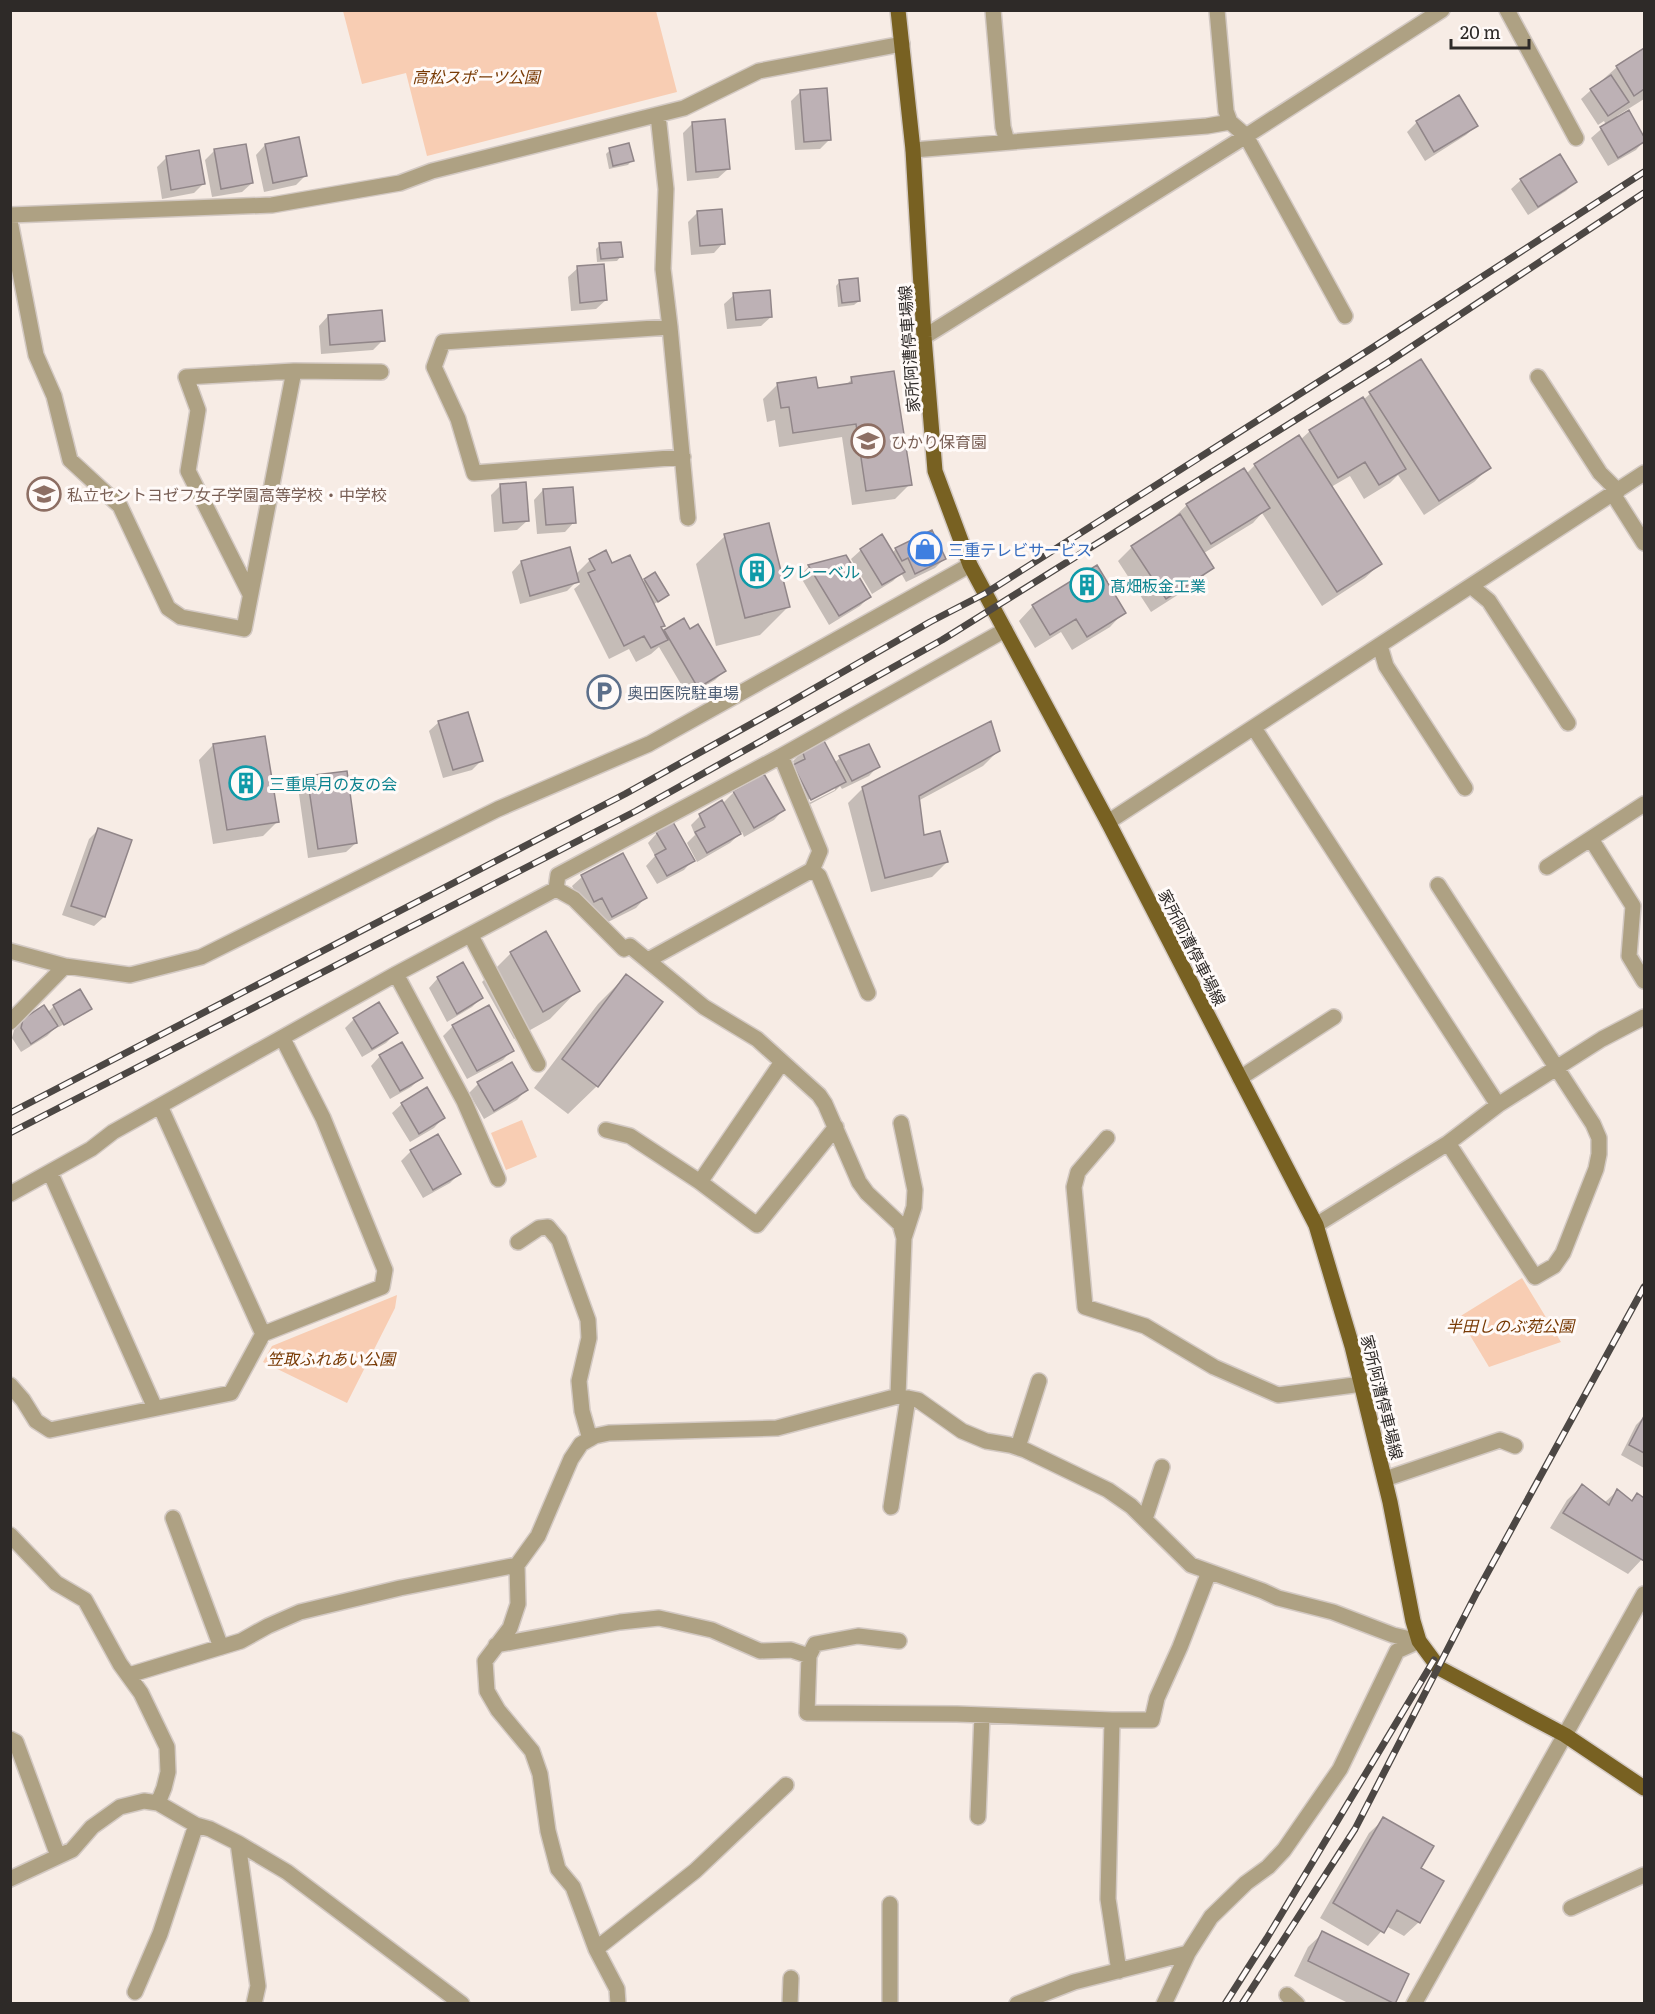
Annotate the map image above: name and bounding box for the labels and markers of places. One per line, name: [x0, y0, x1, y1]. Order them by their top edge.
school or university icon: ひかり保育園: [850, 423, 886, 459]
place label: ひかり保育園: [891, 429, 987, 453]
school or university icon: 私立セントヨゼフ女子学園高等学校・中学校: [26, 476, 62, 512]
place label: 私立セントヨゼフ女子学園高等学校・中学校: [67, 482, 387, 506]
shop icon: 三重テレビサービス: [907, 531, 943, 567]
place label: 三重テレビサービス: [948, 537, 1092, 561]
building icon: クレーベル: [739, 553, 775, 589]
place label: クレーベル: [780, 559, 860, 583]
building icon: 髙畑板金工業: [1069, 567, 1105, 603]
place label: 髙畑板金工業: [1110, 573, 1206, 597]
parking icon: 奥田医院駐車場: [586, 674, 622, 710]
place label: 奥田医院駐車場: [627, 680, 739, 704]
building icon: 三重県月の友の会: [228, 765, 264, 801]
place label: 三重県月の友の会: [269, 771, 397, 795]

